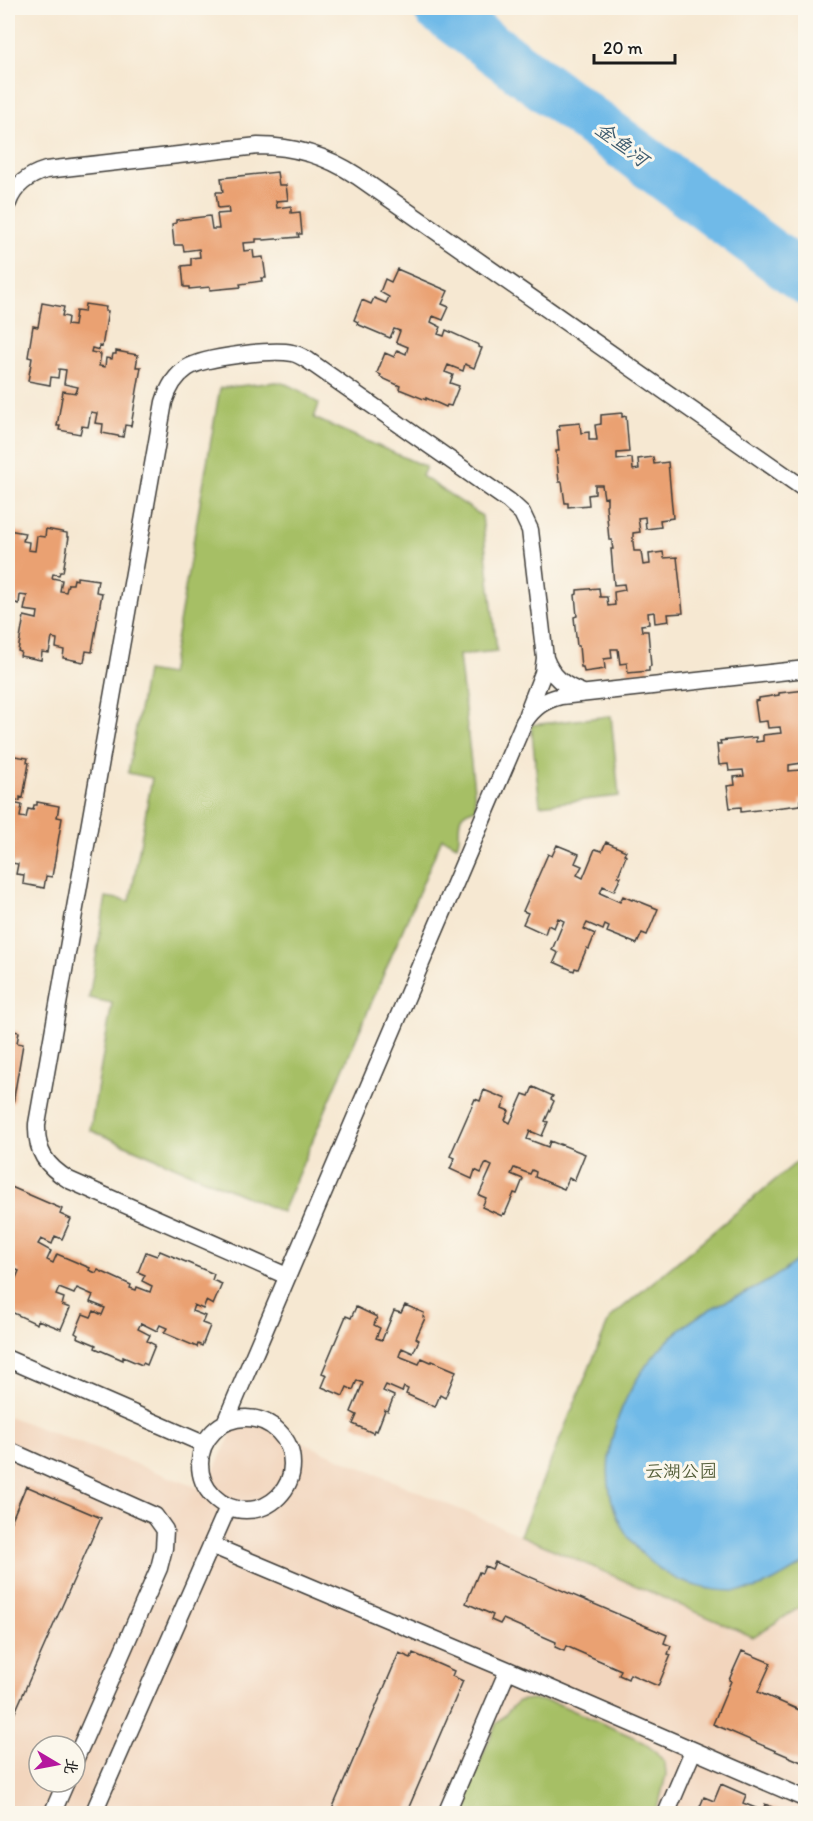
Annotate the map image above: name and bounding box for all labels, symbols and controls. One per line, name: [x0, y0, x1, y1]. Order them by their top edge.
scale bar: [594, 27, 675, 65]
text: 20 m: [603, 37, 643, 59]
water label: 金鱼河: [591, 116, 656, 173]
park label: 云湖公园: [645, 1460, 717, 1482]
north arrow: [27, 1734, 87, 1794]
text: 北: [61, 1757, 82, 1776]

